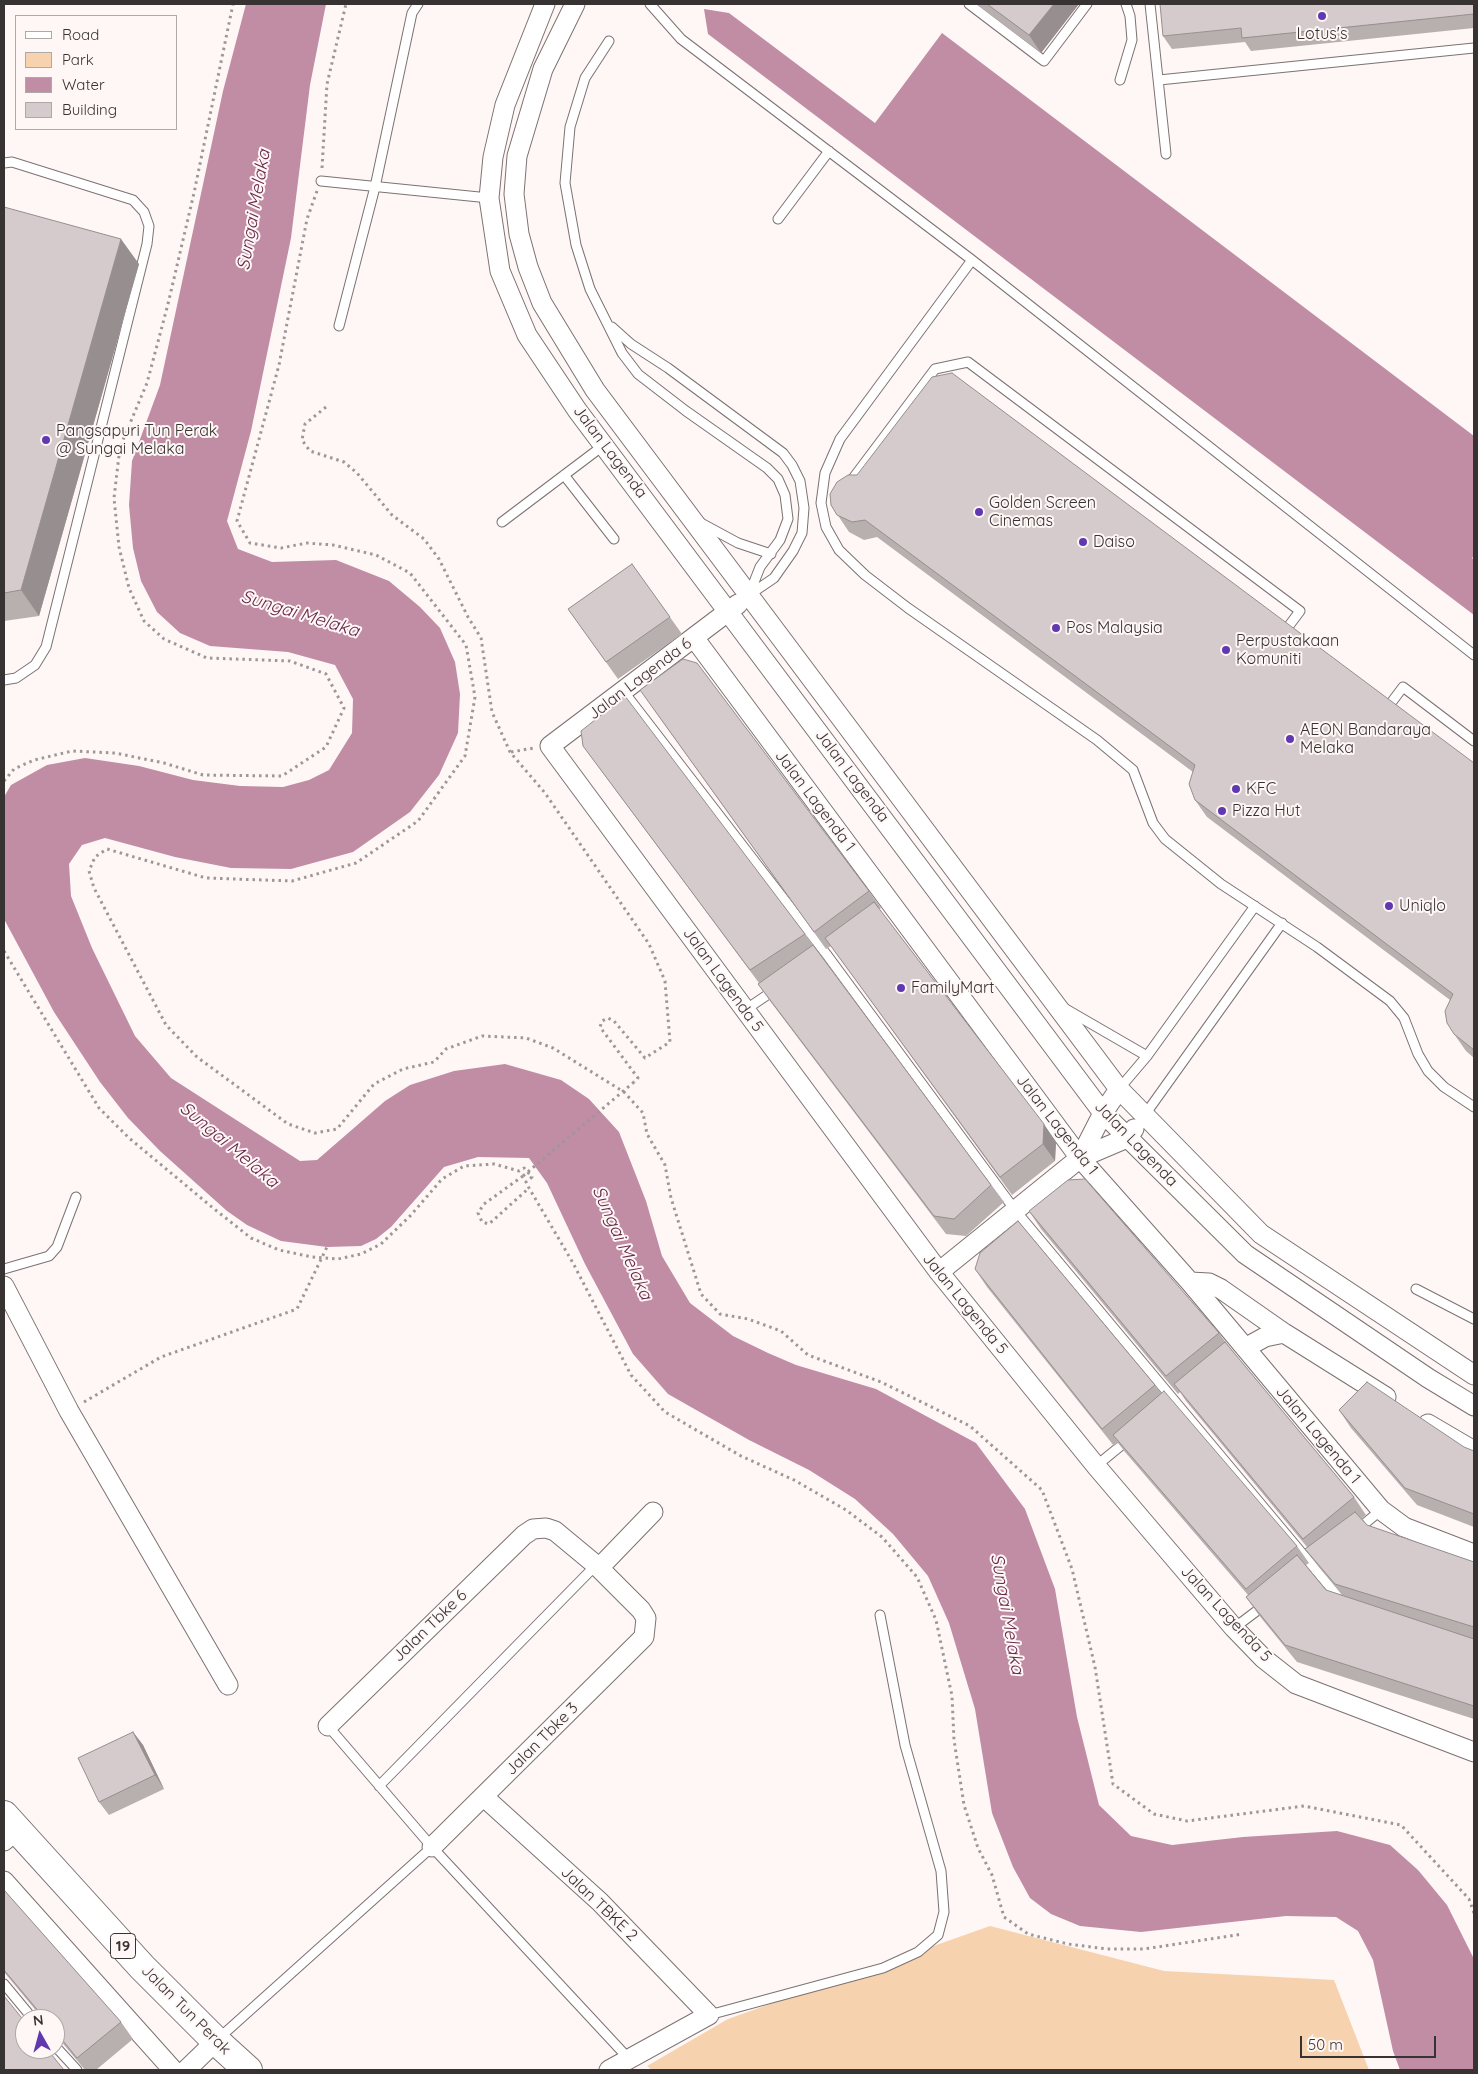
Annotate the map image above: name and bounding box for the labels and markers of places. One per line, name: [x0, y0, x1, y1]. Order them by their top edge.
marker: Lotus's: [1316, 10, 1328, 22]
place label: Lotus's: [1297, 24, 1347, 44]
place label: Pangsapuri Tun Perak @ Sungai Melaka: [56, 421, 217, 459]
marker: Pangsapuri Tun Perak @ Sungai Melaka: [40, 434, 52, 446]
place label: Golden Screen Cinemas: [989, 493, 1096, 531]
marker: Golden Screen Cinemas: [973, 506, 985, 518]
place label: Daiso: [1093, 532, 1135, 552]
marker: Daiso: [1077, 536, 1089, 548]
place label: Pos Malaysia: [1066, 618, 1163, 638]
marker: Pos Malaysia: [1050, 622, 1062, 634]
place label: Perpustakaan Komuniti: [1236, 631, 1339, 669]
marker: Perpustakaan Komuniti: [1220, 644, 1232, 656]
place label: AEON Bandaraya Melaka: [1300, 720, 1431, 758]
marker: AEON Bandaraya Melaka: [1284, 733, 1296, 745]
place label: KFC: [1246, 779, 1276, 799]
marker: KFC: [1230, 783, 1242, 795]
place label: Pizza Hut: [1232, 801, 1300, 821]
marker: Pizza Hut: [1216, 805, 1228, 817]
place label: Uniqlo: [1399, 896, 1446, 916]
marker: Uniqlo: [1383, 900, 1395, 912]
place label: FamilyMart: [911, 978, 994, 998]
marker: FamilyMart: [895, 982, 907, 994]

